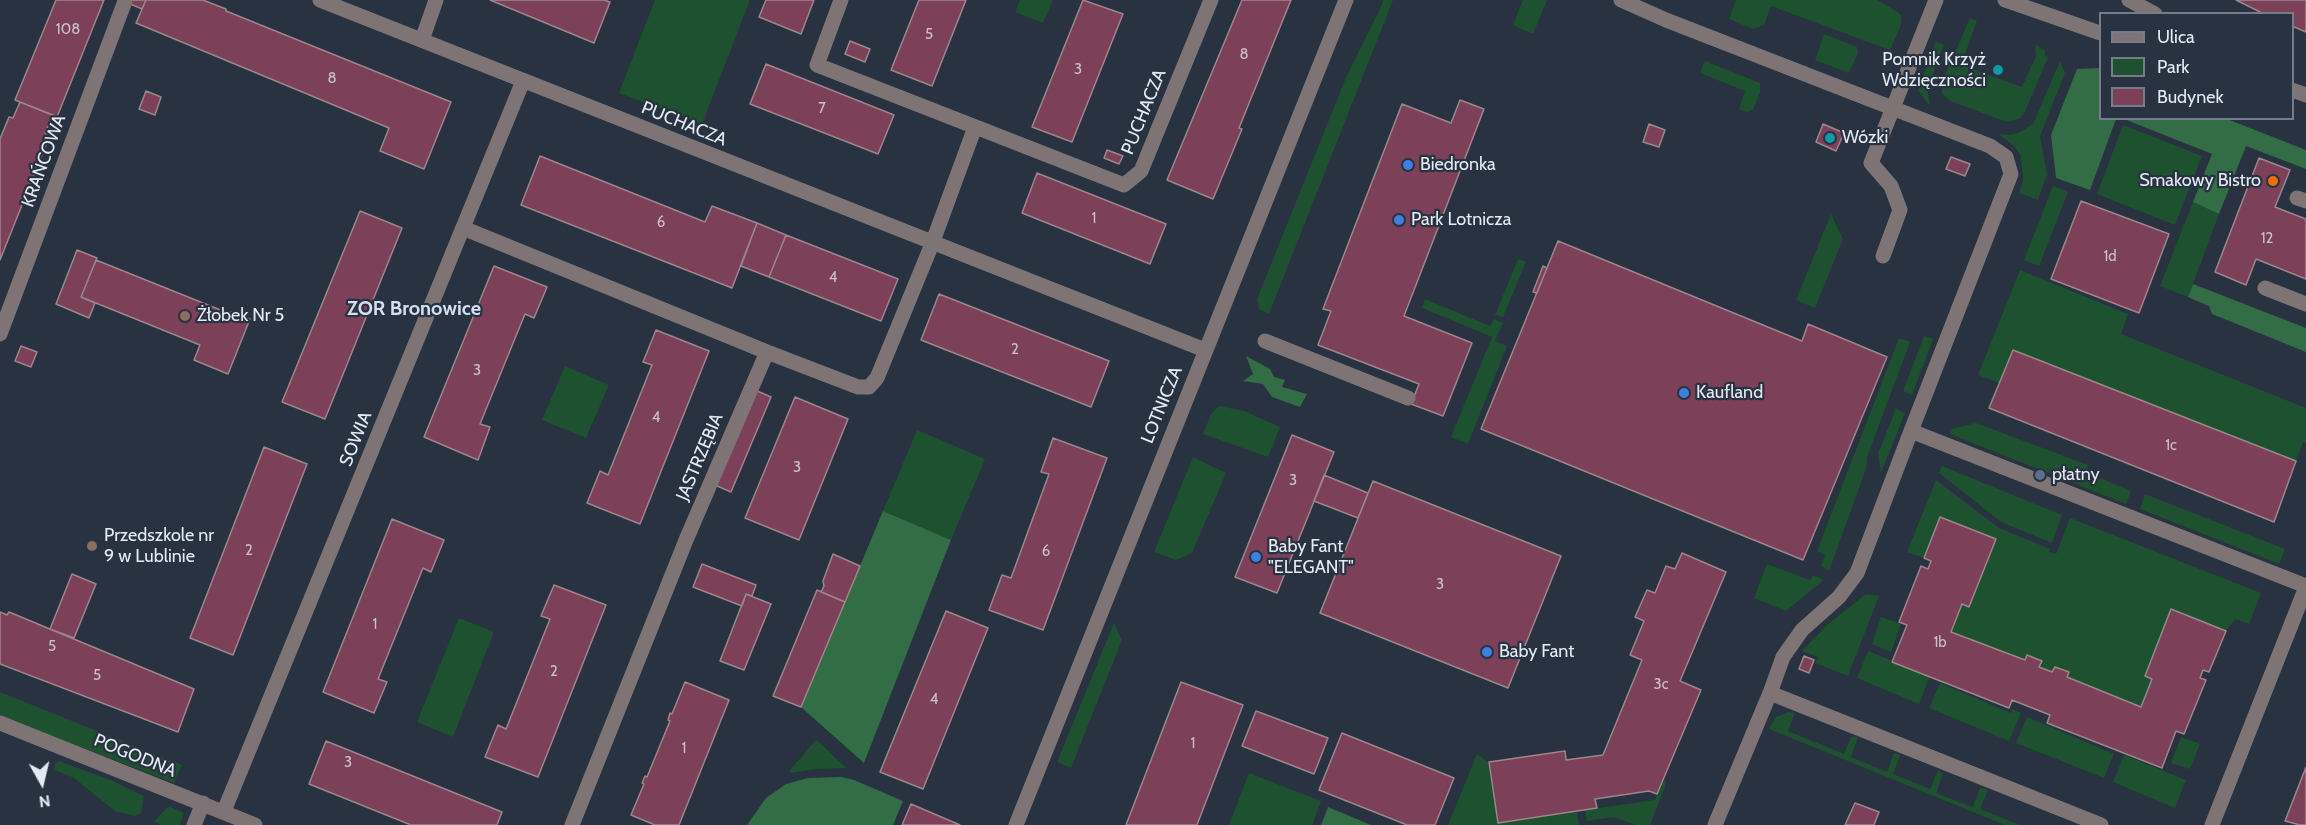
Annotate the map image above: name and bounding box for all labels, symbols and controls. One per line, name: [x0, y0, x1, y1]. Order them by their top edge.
legend: [2099, 12, 2294, 120]
house number: 108: [56, 21, 80, 39]
house number: 5: [925, 26, 933, 44]
text: Ulica: [2157, 26, 2195, 48]
house number: 8: [1239, 46, 1249, 64]
place label: Pomnik Krzyż Wdzięczności: [1882, 49, 1986, 92]
text: Park: [2157, 56, 2189, 78]
house number: 3: [1074, 61, 1082, 79]
marker: Pomnik Krzyż Wdzięczności: [1991, 63, 2005, 77]
street label: PUCHACZA: [1117, 66, 1171, 158]
house number: 8: [327, 70, 337, 88]
text: Budynek: [2157, 86, 2224, 108]
street label: PUCHACZA: [638, 97, 730, 151]
house number: 7: [818, 100, 826, 118]
street label: KRAŃCOWA: [17, 112, 71, 210]
place label: Wózki: [1842, 127, 1888, 149]
marker: Wózki: [1823, 131, 1837, 145]
place label: Biedronka: [1420, 154, 1496, 176]
marker: Biedronka: [1401, 158, 1415, 172]
place label: Smakowy Bistro: [2139, 170, 2261, 192]
marker: Smakowy Bistro: [2266, 174, 2280, 188]
place label: Park Lotnicza: [1411, 209, 1511, 231]
house number: 1: [1092, 210, 1096, 228]
marker: Park Lotnicza: [1392, 213, 1406, 227]
house number: 6: [657, 214, 665, 232]
house number: 12: [2261, 230, 2273, 248]
house number: 1d: [2103, 248, 2117, 266]
house number: 4: [829, 269, 837, 287]
district label: ZOR Bronowice: [347, 297, 481, 321]
place label: Żłobek Nr 5: [197, 305, 284, 327]
marker: Żłobek Nr 5: [178, 309, 192, 323]
house number: 2: [1011, 341, 1019, 359]
house number: 3: [473, 362, 481, 380]
street label: LOTNICZA: [1137, 363, 1187, 447]
place label: Kaufland: [1696, 382, 1763, 404]
marker: Kaufland: [1677, 386, 1691, 400]
street label: SOWIA: [335, 409, 377, 469]
house number: 4: [652, 409, 660, 427]
street label: JASTRZĘBIA: [672, 410, 728, 504]
house number: 1c: [2165, 437, 2177, 455]
house number: 3: [793, 459, 801, 477]
place label: płatny: [2052, 464, 2100, 486]
marker: płatny: [2033, 468, 2047, 482]
house number: 3: [1289, 472, 1297, 490]
place label: Przedszkole nr 9 w Lublinie: [104, 525, 214, 568]
place label: Baby Fant "ELEGANT": [1268, 536, 1354, 578]
marker: Przedszkole nr 9 w Lublinie: [85, 539, 99, 553]
house number: 2: [245, 542, 253, 560]
house number: 6: [1042, 543, 1050, 561]
marker: Baby Fant "ELEGANT": [1249, 550, 1263, 564]
house number: 3: [1436, 576, 1444, 594]
house number: 1: [373, 616, 377, 634]
house number: 1b: [1933, 634, 1947, 652]
house number: 5: [48, 638, 56, 656]
place label: Baby Fant: [1499, 641, 1574, 663]
marker: Baby Fant: [1480, 645, 1494, 659]
house number: 2: [550, 663, 558, 681]
house number: 5: [93, 667, 101, 685]
house number: 3c: [1654, 676, 1668, 694]
house number: 4: [930, 691, 938, 709]
street label: POGODNA: [91, 730, 179, 782]
house number: 1: [1191, 735, 1195, 753]
house number: 1: [682, 740, 686, 758]
north arrow: [12, 753, 72, 813]
house number: 3: [344, 754, 352, 772]
text: N: [38, 791, 51, 812]

